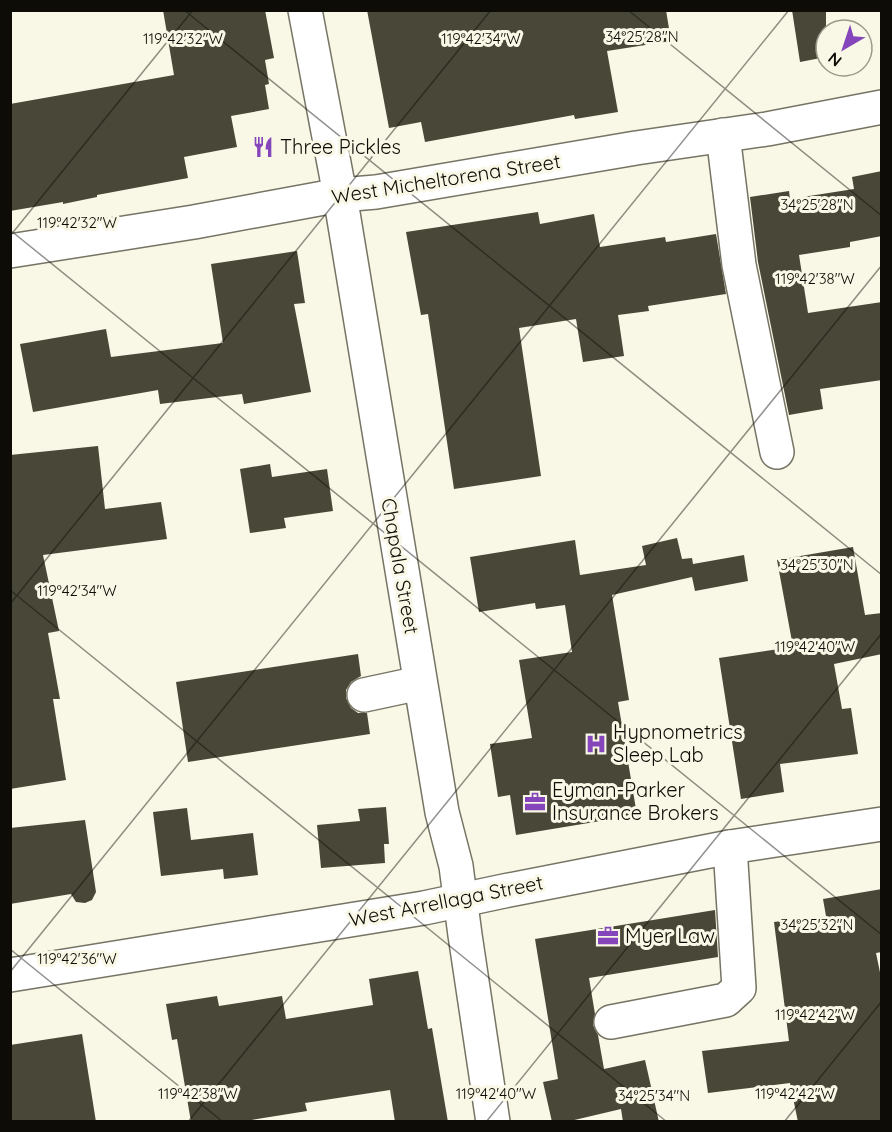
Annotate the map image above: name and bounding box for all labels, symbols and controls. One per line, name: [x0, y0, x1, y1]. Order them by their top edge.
north arrow: [814, 18, 874, 78]
text: 34°25'28"N: [605, 27, 679, 46]
text: 119°42'32"W: [143, 29, 223, 48]
text: 119°42'34"W: [441, 29, 521, 48]
text: N: [824, 48, 845, 71]
place label: Three Pickles: [280, 134, 401, 159]
restaurant icon: Three Pickles: [251, 135, 275, 159]
street label: West Micheltorena Street: [330, 148, 562, 209]
text: 34°25'28"N: [780, 195, 854, 214]
text: 119°42'32"W: [37, 213, 117, 232]
text: 119°42'38"W: [775, 269, 855, 288]
street label: Chapala Street: [376, 496, 425, 636]
text: 34°25'30"N: [780, 555, 854, 574]
text: 119°42'34"W: [37, 581, 117, 600]
text: 119°42'40"W: [775, 637, 856, 656]
place label: Hypnometrics Sleep Lab: [613, 719, 743, 767]
hospital icon: Hypnometrics Sleep Lab: [584, 732, 608, 756]
place label: Eyman-Parker Insurance Brokers: [552, 777, 719, 825]
office icon: Eyman-Parker Insurance Brokers: [523, 790, 547, 814]
street label: West Arrellaga Street: [347, 869, 545, 932]
text: 34°25'32"N: [781, 915, 853, 934]
place label: Myer Law: [625, 923, 715, 948]
office icon: Myer Law: [596, 924, 620, 948]
text: 119°42'36"W: [37, 949, 117, 968]
text: 119°42'42"W: [775, 1005, 856, 1024]
text: 119°42'38"W: [158, 1084, 238, 1103]
text: 119°42'40"W: [456, 1084, 537, 1103]
text: 119°42'42"W: [755, 1084, 836, 1103]
text: 34°25'34"N: [618, 1086, 690, 1105]

